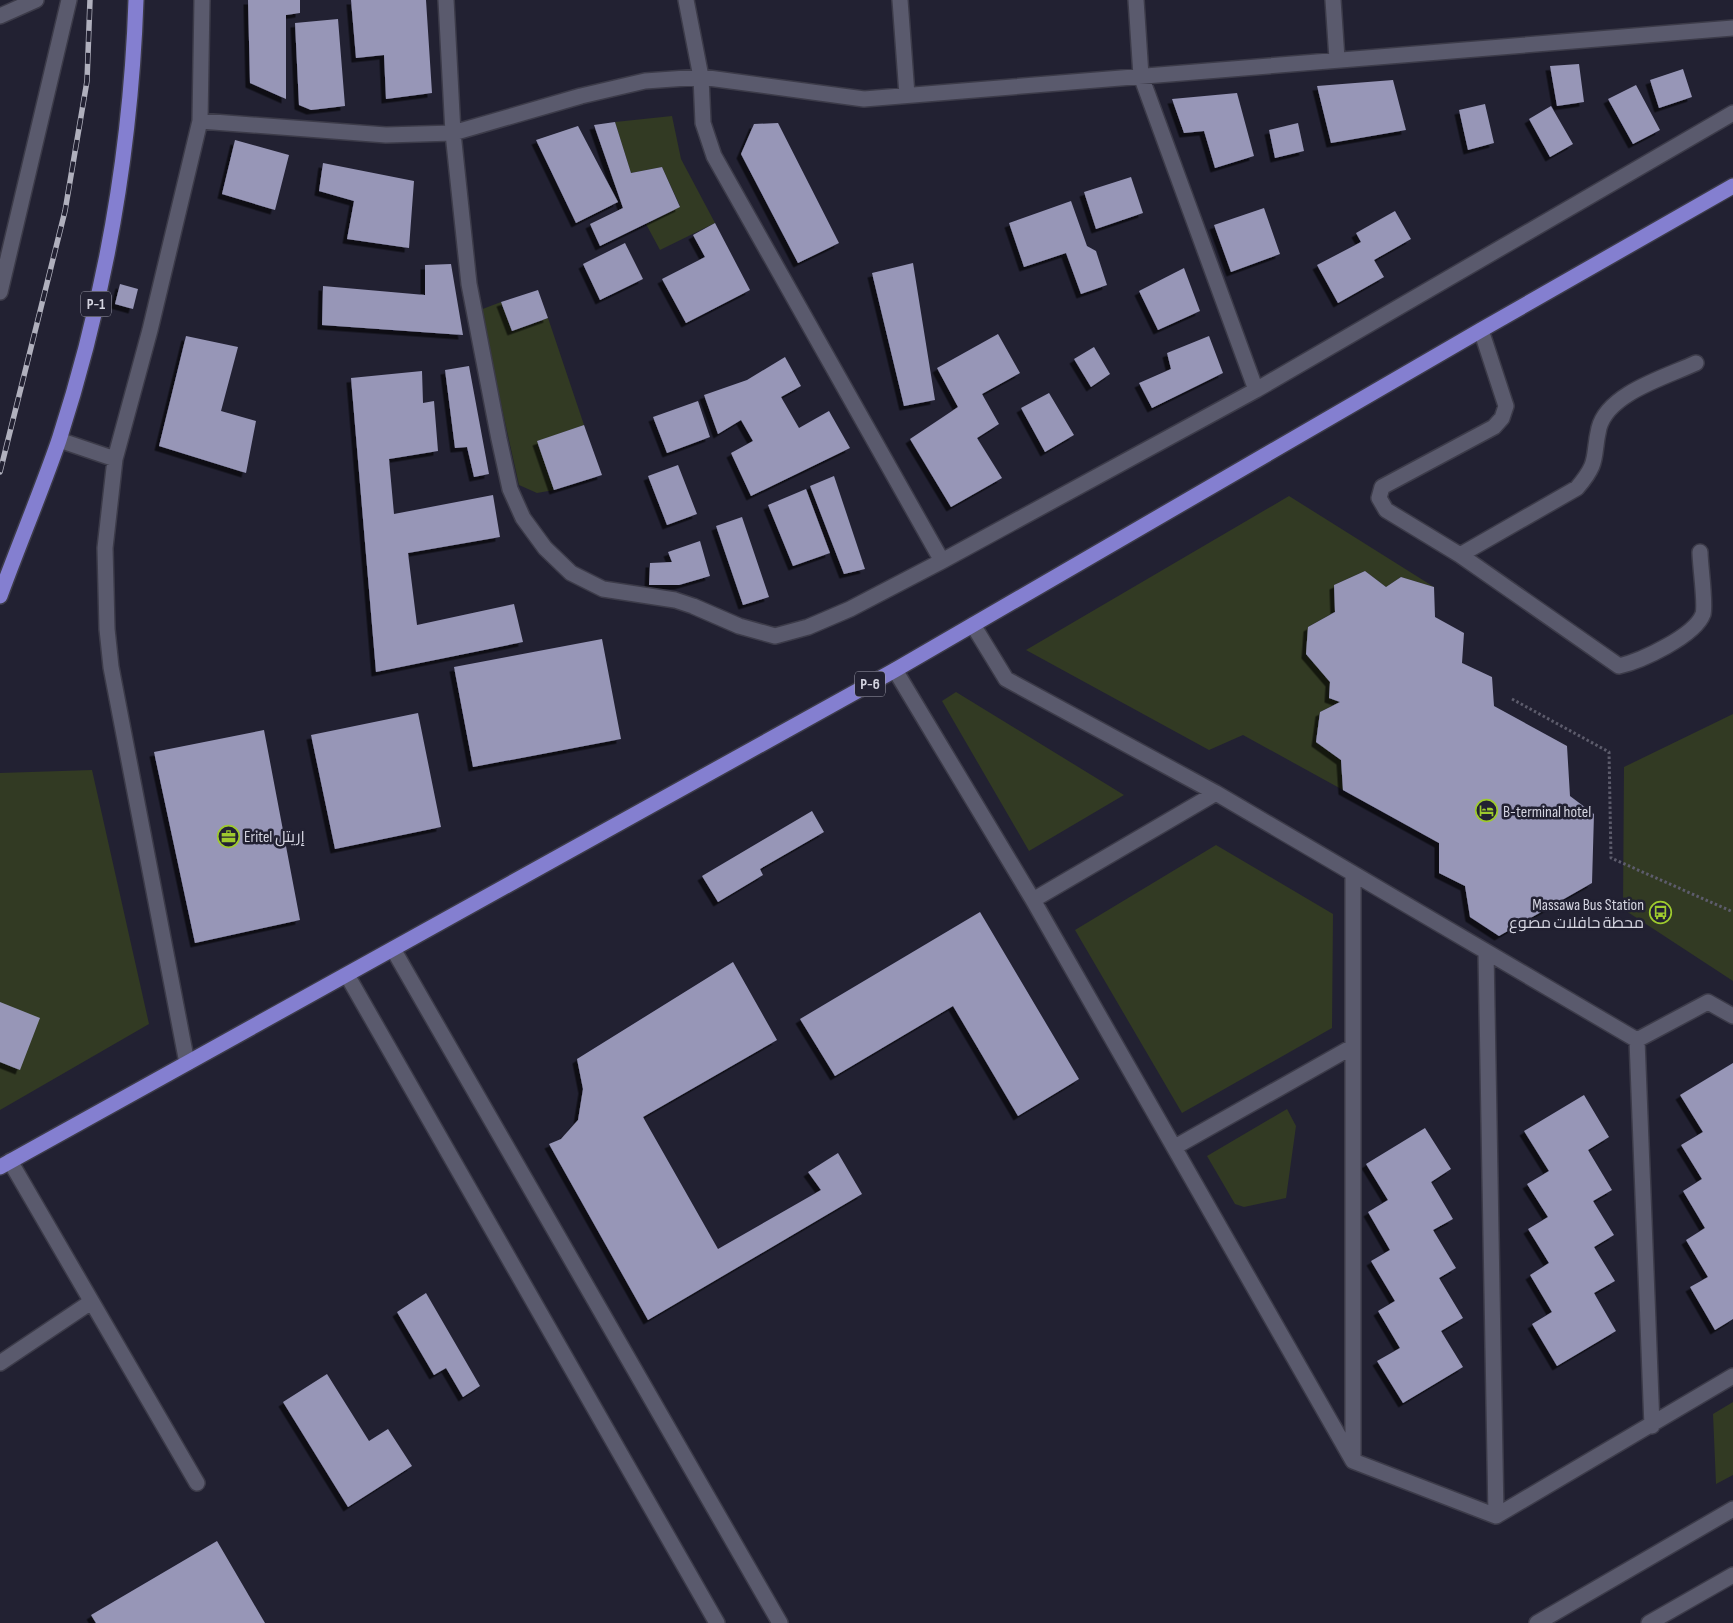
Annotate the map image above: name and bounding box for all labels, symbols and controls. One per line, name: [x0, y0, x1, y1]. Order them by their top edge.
road number: P-1: [81, 292, 111, 316]
road number: P-6: [855, 672, 885, 696]
hotel icon: B-terminal hotel: [1475, 799, 1499, 823]
place label: B-terminal hotel: [1503, 803, 1591, 822]
office icon: Eritel إريتل: [216, 824, 240, 848]
place label: Eritel إريتل: [244, 828, 305, 847]
place label: Massawa Bus Station محطة حافلات مصوع: [1509, 896, 1644, 934]
bus stop icon: Massawa Bus Station محطة حافلات مصوع: [1648, 901, 1672, 925]

